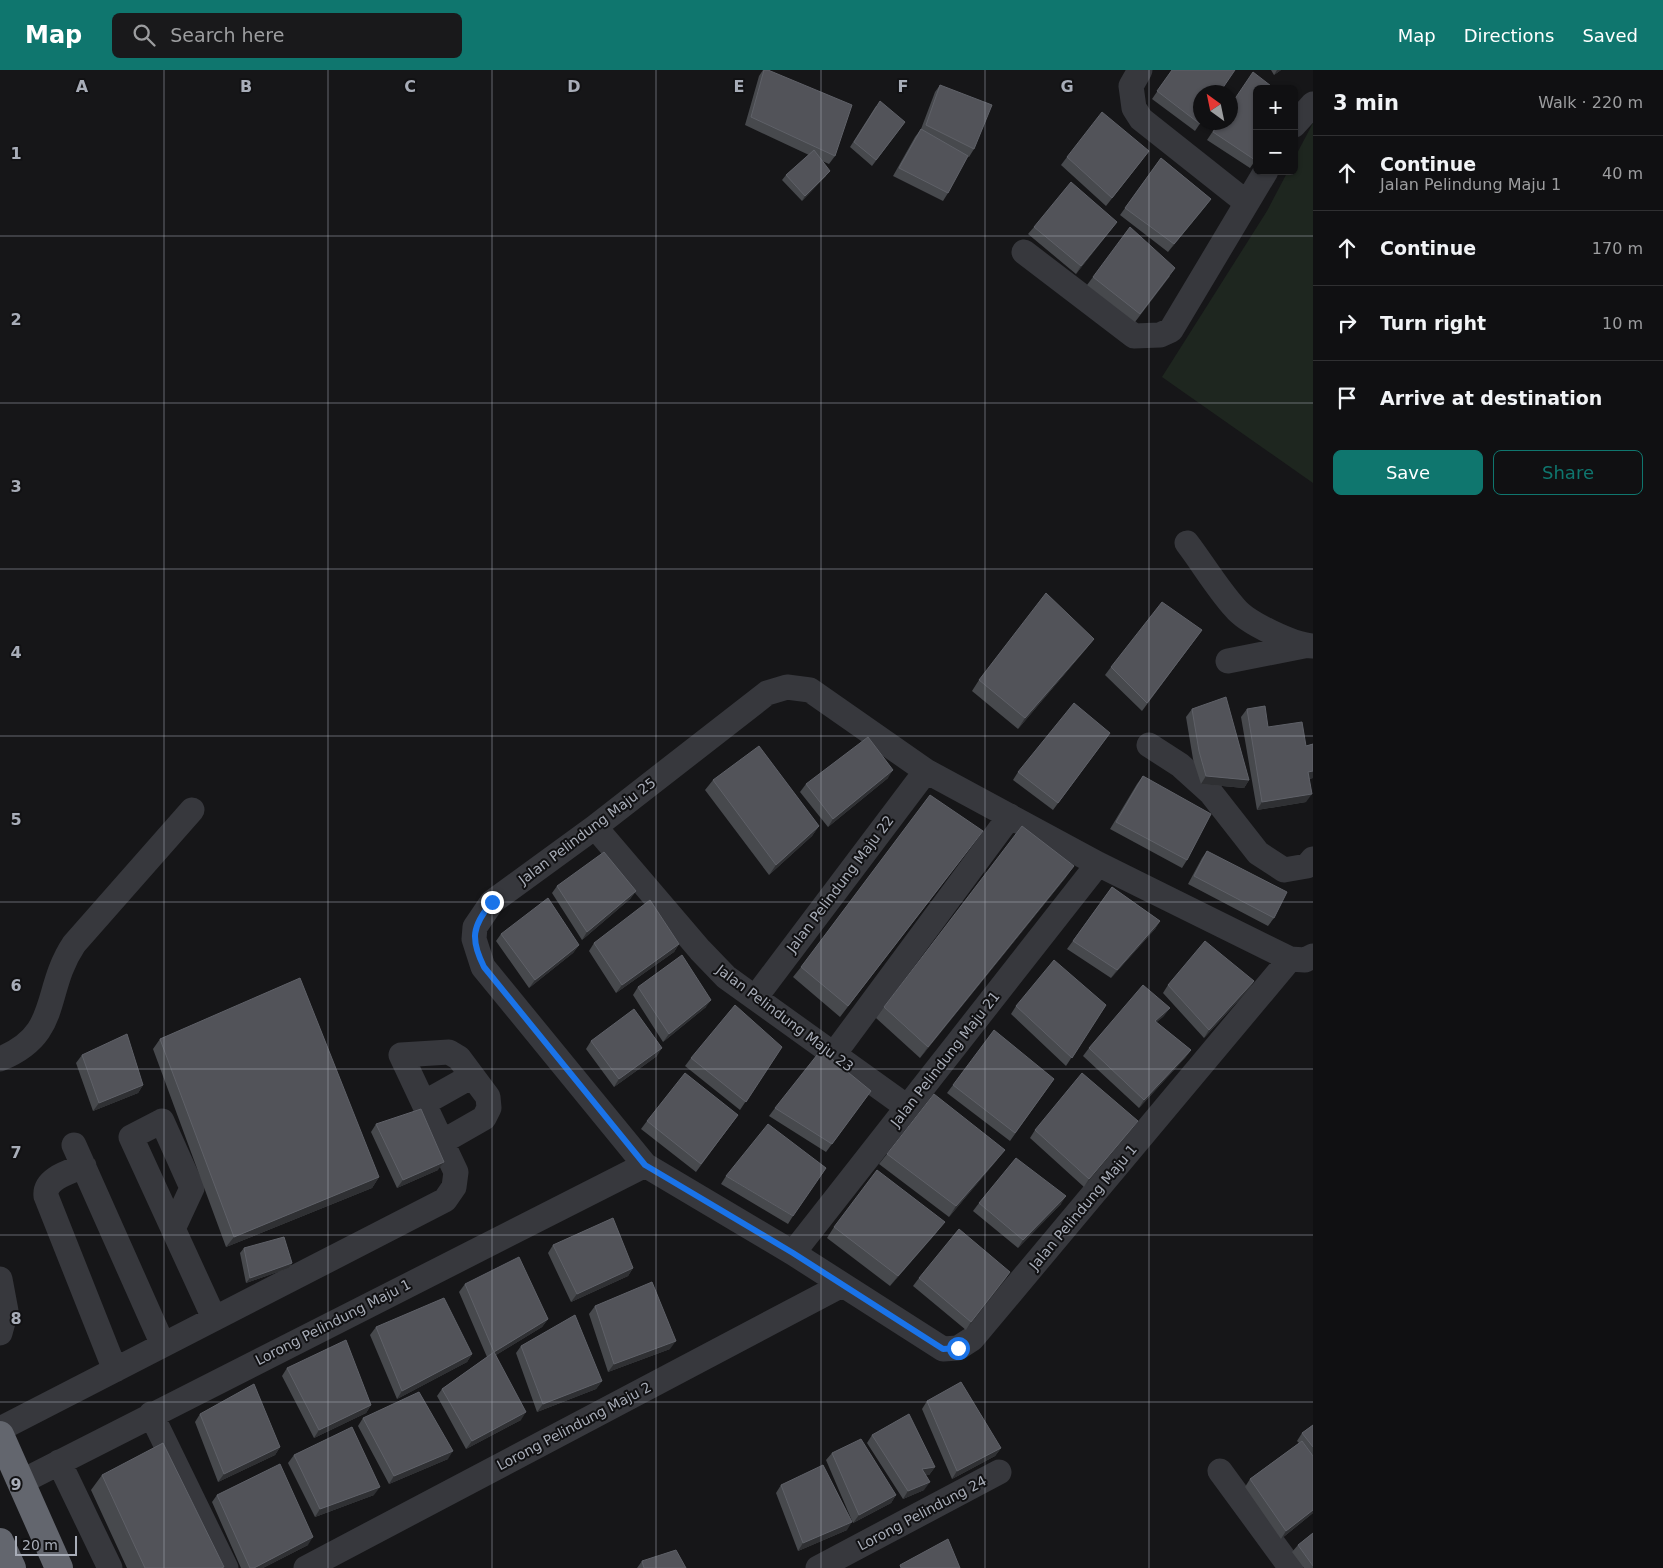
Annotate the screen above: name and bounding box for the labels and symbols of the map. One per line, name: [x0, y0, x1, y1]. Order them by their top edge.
text: A: [76, 77, 89, 96]
text: B: [240, 77, 252, 96]
text: C: [404, 77, 416, 96]
text: D: [567, 77, 581, 96]
text: E: [734, 77, 744, 96]
text: F: [898, 77, 908, 96]
text: G: [1060, 77, 1074, 96]
north arrow: [1193, 85, 1238, 130]
text: 1: [10, 144, 22, 163]
text: 2: [10, 310, 22, 329]
text: 3: [10, 477, 22, 496]
text: 4: [10, 643, 22, 662]
street label: Jalan Pelindung Maju 25: [515, 774, 659, 888]
text: 5: [10, 810, 22, 829]
street label: Jalan Pelindung Maju 22: [783, 812, 897, 956]
route end: [481, 891, 504, 914]
street label: Jalan Pelindung Maju 23: [713, 961, 857, 1075]
text: 6: [10, 976, 22, 995]
street label: Jalan Pelindung Maju 21: [887, 988, 1003, 1131]
street label: Jalan Pelindung Maju 1: [1025, 1141, 1140, 1274]
text: 7: [10, 1143, 22, 1162]
street label: Lorong Pelindung Maju 1: [253, 1276, 413, 1368]
text: 8: [10, 1309, 22, 1328]
route start: [947, 1337, 970, 1360]
street label: Lorong Pelindung Maju 2: [494, 1378, 654, 1474]
street label: Lorong Pelindung 24: [855, 1472, 989, 1554]
text: 9: [10, 1475, 22, 1494]
scale bar: [15, 1533, 78, 1556]

